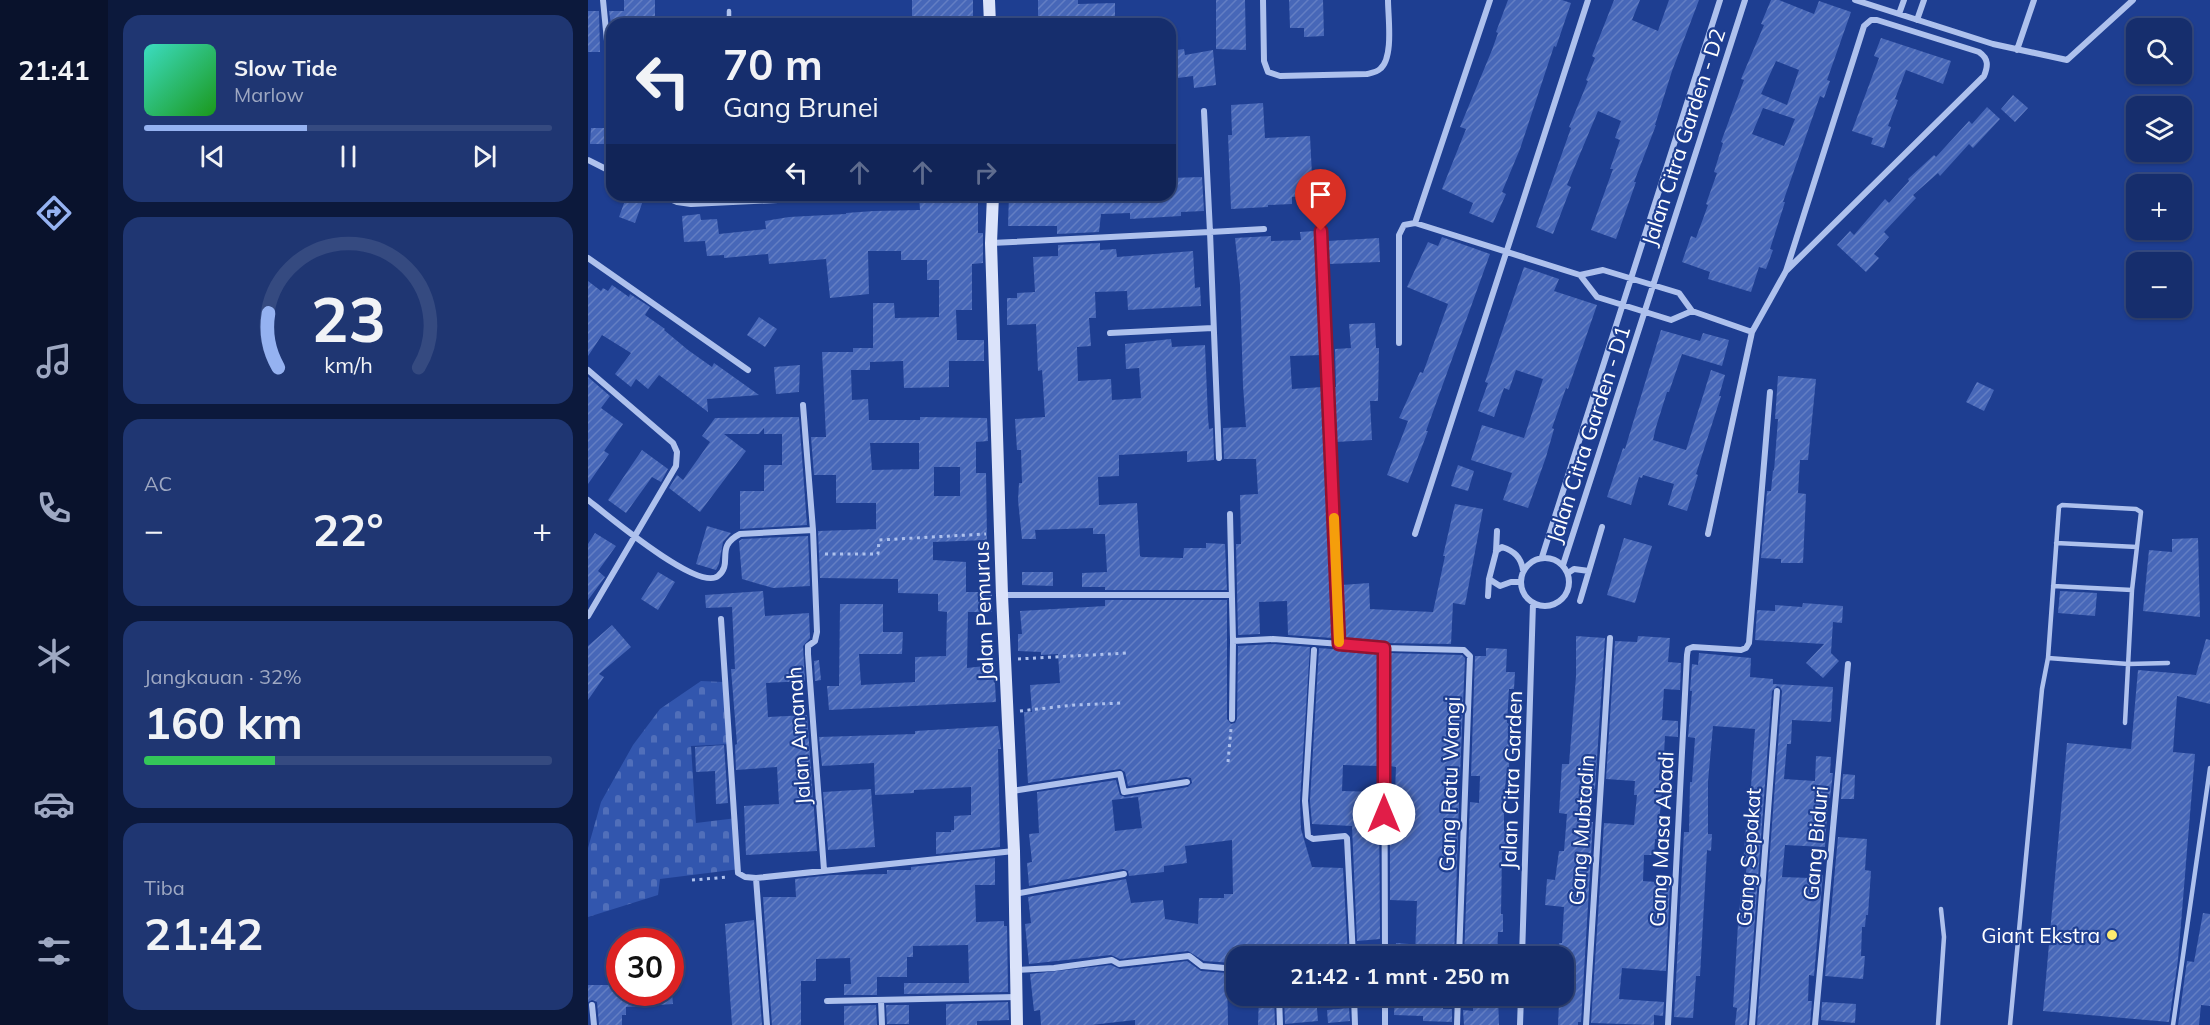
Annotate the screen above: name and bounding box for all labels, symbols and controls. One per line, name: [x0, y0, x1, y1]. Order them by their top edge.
map controls: [2126, 18, 2192, 318]
button: search: [2126, 18, 2192, 84]
street label: Jalan Citra Garden - D2: [1636, 25, 1730, 249]
text: 70 m: [723, 38, 823, 91]
icon: left: [624, 42, 702, 120]
text: 21:41: [18, 53, 90, 87]
text: Slow Tide: [234, 54, 337, 82]
text: Marlow: [234, 82, 304, 107]
text: Gang Brunei: [723, 90, 879, 124]
button: layers: [2126, 96, 2192, 162]
icon: previous: [196, 140, 229, 173]
icon: pause: [332, 140, 365, 173]
icon: next: [468, 140, 501, 173]
icon: left: [780, 156, 813, 189]
icon: ahead: [843, 156, 876, 189]
icon: ahead: [906, 156, 939, 189]
icon: right: [969, 156, 1002, 189]
pin: [1295, 169, 1346, 231]
button: +: [2126, 174, 2192, 240]
icon: arrive: [1304, 178, 1337, 211]
icon: directions: [33, 192, 75, 234]
button: −: [2126, 252, 2192, 318]
text: 23: [311, 279, 385, 358]
street label: Jalan Citra Garden - D1: [1541, 322, 1635, 546]
icon: music: [33, 340, 75, 382]
text: km/h: [324, 351, 372, 378]
text: AC: [144, 471, 172, 496]
icon: phone: [33, 487, 75, 529]
text: 22°: [312, 501, 384, 557]
text: −: [144, 509, 164, 550]
text: +: [532, 509, 552, 550]
street label: Jalan Pemurus: [968, 540, 998, 682]
icon: climate: [33, 635, 75, 677]
text: Jangkauan · 32%: [144, 664, 302, 689]
street label: Jalan Amanah: [780, 666, 816, 806]
street label: Jalan Citra Garden: [1495, 690, 1527, 870]
text: 160 km: [144, 694, 303, 750]
street label: Gang Ratu Wangi: [1433, 696, 1465, 872]
street label: Gang Masa Abadi: [1643, 751, 1679, 927]
street label: Gang Mubtadin: [1563, 754, 1599, 906]
position arrow: [1352, 782, 1416, 846]
icon: car: [33, 783, 75, 825]
street label: Gang Biduri: [1797, 785, 1833, 901]
street label: Gang Sepakat: [1730, 787, 1766, 927]
text: Tiba: [144, 875, 185, 900]
text: 21:42: [144, 905, 263, 961]
place label: Giant Ekstra: [1981, 922, 2100, 948]
speed limit sign: 30: [606, 928, 684, 1006]
marker: Giant Ekstra: [2105, 928, 2119, 942]
icon: filters: [33, 930, 75, 972]
text: 21:42 · 1 mnt · 250 m: [1290, 962, 1510, 990]

